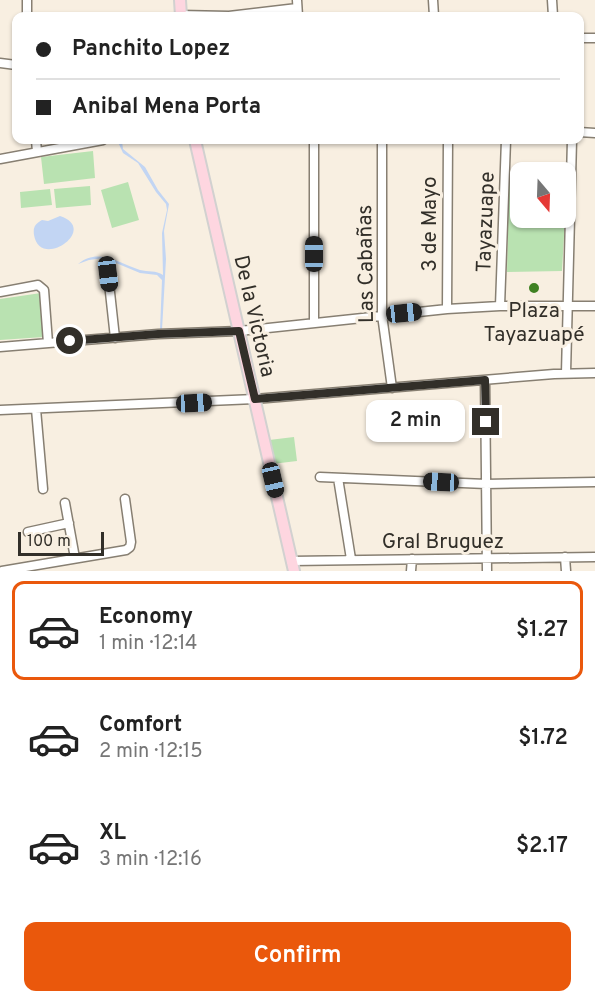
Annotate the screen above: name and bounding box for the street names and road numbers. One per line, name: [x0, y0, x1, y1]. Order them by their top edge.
street label: Tayazuape: [471, 171, 502, 273]
street label: 3 de Mayo: [417, 176, 444, 272]
street label: Las Cabañas: [352, 205, 381, 323]
street label: De la Victoria: [226, 253, 281, 380]
street label: Gral Bruguez: [382, 529, 504, 556]

